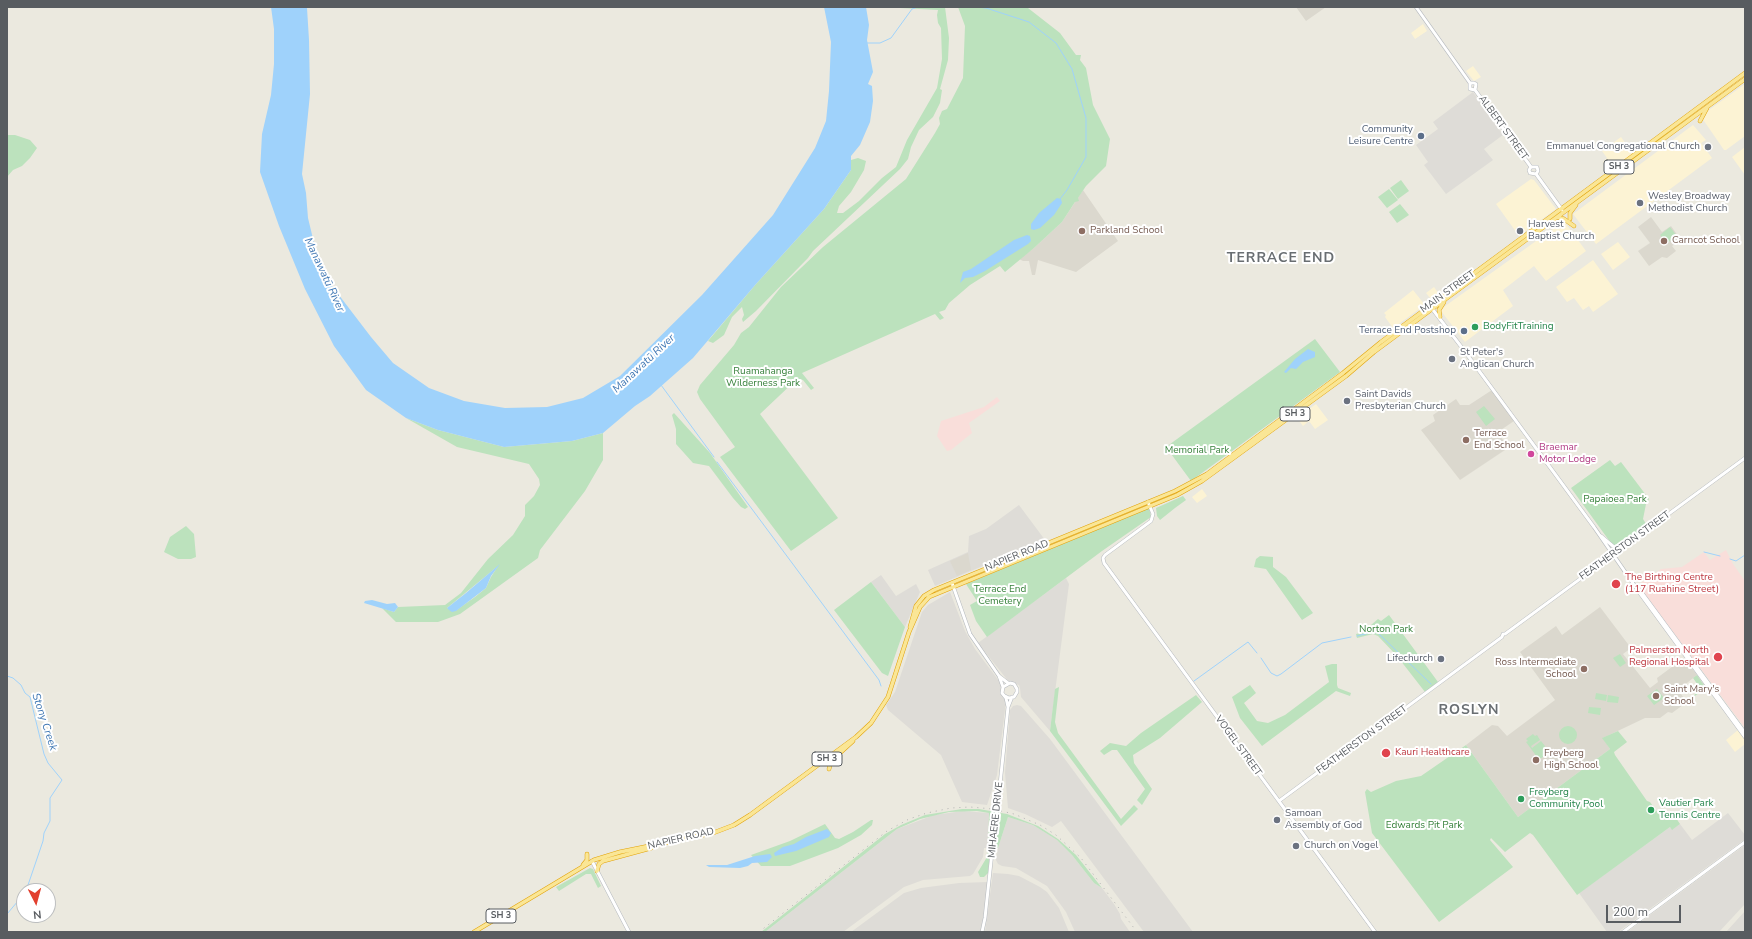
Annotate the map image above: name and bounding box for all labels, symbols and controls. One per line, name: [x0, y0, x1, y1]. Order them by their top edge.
street label: ALBERT STREET: [1476, 93, 1530, 163]
place label: Community Leisure Centre: [1348, 124, 1413, 148]
marker: Community Leisure Centre: [1416, 131, 1426, 141]
place label: Emmanuel Congregational Church: [1546, 141, 1700, 153]
marker: Emmanuel Congregational Church: [1703, 142, 1713, 152]
road number: SH 3: [1604, 160, 1634, 174]
place label: Wesley Broadway Methodist Church: [1648, 191, 1730, 214]
marker: Wesley Broadway Methodist Church: [1635, 198, 1645, 208]
place label: Harvest Baptist Church: [1528, 219, 1594, 242]
place label: Parkland School: [1090, 225, 1163, 237]
marker: Parkland School: [1077, 226, 1087, 236]
marker: Harvest Baptist Church: [1515, 226, 1525, 236]
place label: Carncot School: [1672, 235, 1740, 247]
water label: Manawatū River: [301, 236, 347, 314]
marker: Carncot School: [1659, 236, 1669, 246]
district label: TERRACE END: [1227, 251, 1335, 267]
street label: MAIN STREET: [1418, 268, 1478, 316]
place label: BodyFitTraining: [1483, 321, 1554, 333]
marker: BodyFitTraining: [1470, 322, 1480, 332]
place label: Terrace End Postshop: [1359, 325, 1456, 337]
marker: Terrace End Postshop: [1459, 326, 1469, 336]
water label: Manawatū River: [610, 332, 678, 396]
place label: St Peter's Anglican Church: [1460, 347, 1534, 370]
marker: St Peter's Anglican Church: [1447, 354, 1457, 364]
park label: Ruamahanga Wilderness Park: [726, 366, 800, 390]
place label: Saint Davids Presbyterian Church: [1355, 389, 1446, 412]
marker: Saint Davids Presbyterian Church: [1342, 396, 1352, 406]
road number: SH 3: [1280, 407, 1310, 421]
place label: Terrace End School: [1474, 428, 1524, 452]
marker: Terrace End School: [1461, 435, 1471, 445]
place label: Braemar Motor Lodge: [1539, 442, 1596, 466]
park label: Memorial Park: [1165, 445, 1229, 457]
marker: Braemar Motor Lodge: [1526, 449, 1536, 459]
park label: Papaioea Park: [1583, 494, 1647, 506]
street label: FEATHERSTON STREET: [1577, 509, 1673, 583]
street label: NAPIER ROAD: [983, 538, 1051, 574]
place label: The Birthing Centre (117 Ruahine Street): [1625, 572, 1719, 596]
marker: The Birthing Centre (117 Ruahine Street): [1610, 578, 1622, 590]
park label: Terrace End Cemetery: [974, 584, 1026, 608]
park label: Norton Park: [1359, 624, 1413, 636]
place label: Palmerston North Regional Hospital: [1629, 645, 1709, 668]
marker: Palmerston North Regional Hospital: [1712, 651, 1724, 663]
place label: Lifechurch: [1387, 653, 1433, 665]
marker: Lifechurch: [1436, 654, 1446, 664]
place label: Ross Intermediate School: [1495, 657, 1576, 680]
marker: Ross Intermediate School: [1579, 664, 1589, 674]
place label: Saint Mary's School: [1664, 684, 1719, 708]
marker: Saint Mary's School: [1651, 691, 1661, 701]
water label: Stony Creek: [28, 692, 60, 752]
street label: FEATHERSTON STREET: [1314, 703, 1410, 777]
district label: ROSLYN: [1438, 703, 1500, 719]
street label: VOGEL STREET: [1212, 713, 1264, 779]
marker: Kauri Healthcare: [1380, 747, 1392, 759]
place label: Kauri Healthcare: [1395, 747, 1470, 759]
place label: Freyberg High School: [1544, 748, 1599, 772]
road number: SH 3: [812, 752, 842, 766]
marker: Freyberg High School: [1531, 755, 1541, 765]
street label: MIHAERE DRIVE: [986, 781, 1006, 859]
place label: Freyberg Community Pool: [1529, 787, 1603, 810]
marker: Freyberg Community Pool: [1516, 794, 1526, 804]
place label: Vautier Park Tennis Centre: [1659, 798, 1720, 822]
marker: Vautier Park Tennis Centre: [1646, 805, 1656, 815]
place label: Samoan Assembly of God: [1285, 808, 1362, 832]
marker: Samoan Assembly of God: [1272, 815, 1282, 825]
park label: Edwards Pit Park: [1386, 820, 1462, 832]
street label: NAPIER ROAD: [647, 826, 715, 852]
place label: Church on Vogel: [1304, 840, 1378, 852]
marker: Church on Vogel: [1291, 841, 1301, 851]
north arrow: [16, 883, 56, 923]
scale bar: [1608, 897, 1683, 923]
text: 200 m: [1613, 904, 1648, 920]
text: N: [32, 907, 42, 922]
road number: SH 3: [486, 909, 516, 923]

